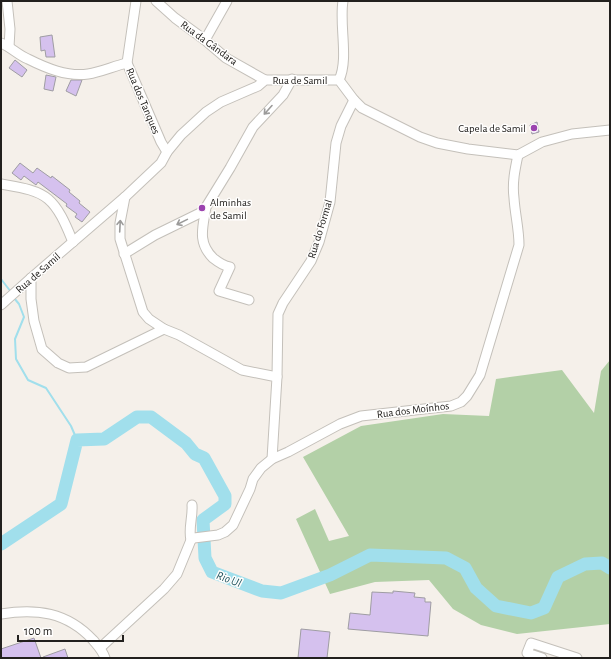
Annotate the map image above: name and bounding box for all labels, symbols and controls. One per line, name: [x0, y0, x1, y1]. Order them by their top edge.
street label: Rua da Gândara: [179, 19, 239, 67]
street label: Rua dos Tanques: [124, 66, 162, 136]
street label: Rua de Samil: [272, 75, 328, 86]
one-way arrow: [264, 105, 273, 115]
place label: Capela de Samil: [458, 123, 526, 134]
marker: Capela de Samil: [529, 123, 539, 133]
place label: Alminhas de Samil: [210, 197, 251, 221]
street label: Rua do Formal: [306, 198, 334, 260]
marker: Alminhas de Samil: [197, 203, 207, 213]
one-way arrow: [177, 219, 189, 226]
one-way arrow: [116, 220, 124, 233]
street label: Rua de Samil: [14, 251, 62, 295]
street label: Rua dos Moínhos: [376, 400, 450, 420]
water label: Rio Ul: [215, 569, 243, 589]
scale bar: [18, 617, 123, 643]
text: 100 m: [24, 625, 52, 637]

